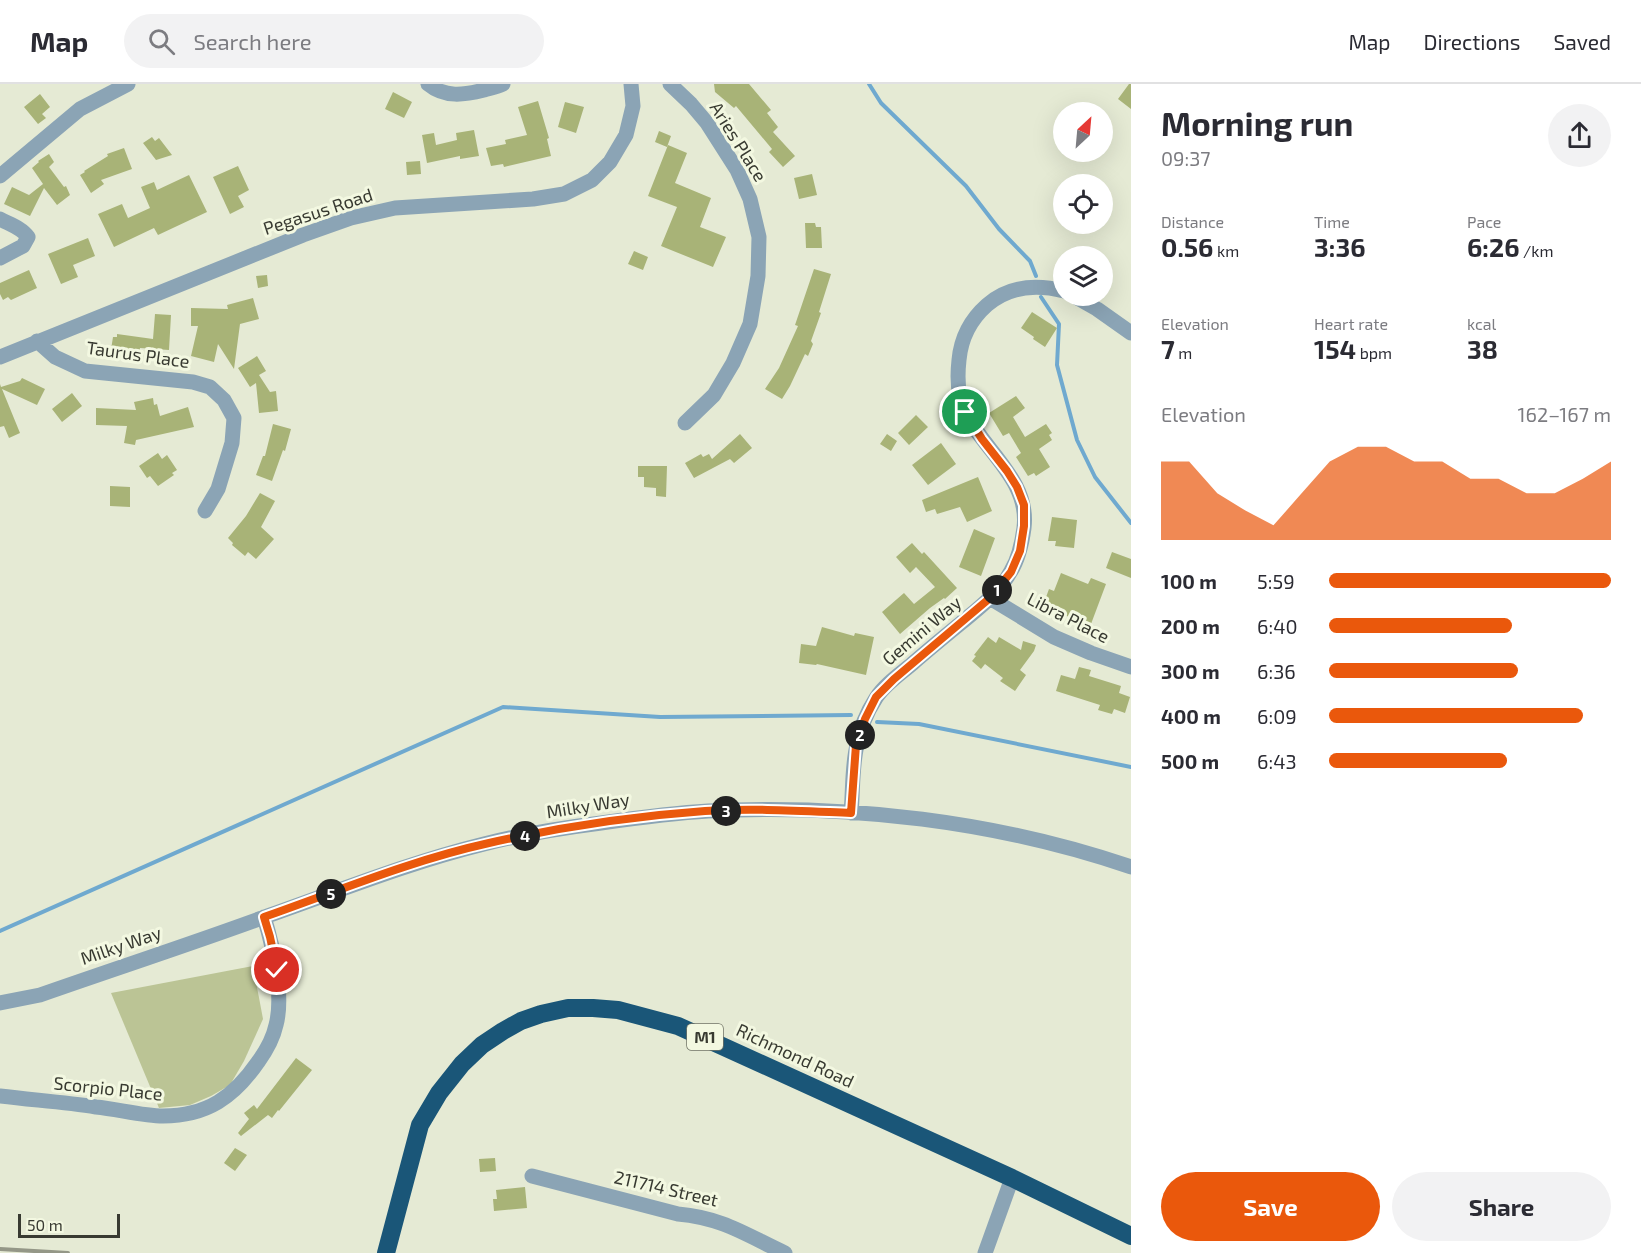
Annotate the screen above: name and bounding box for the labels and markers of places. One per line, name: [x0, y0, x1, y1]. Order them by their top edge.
pin: [939, 386, 990, 437]
pin: 1: [982, 575, 1012, 605]
pin: 2: [845, 720, 875, 750]
pin: 3: [711, 796, 741, 826]
pin: 4: [510, 821, 540, 851]
pin: 5: [316, 879, 346, 909]
pin: [251, 944, 302, 995]

